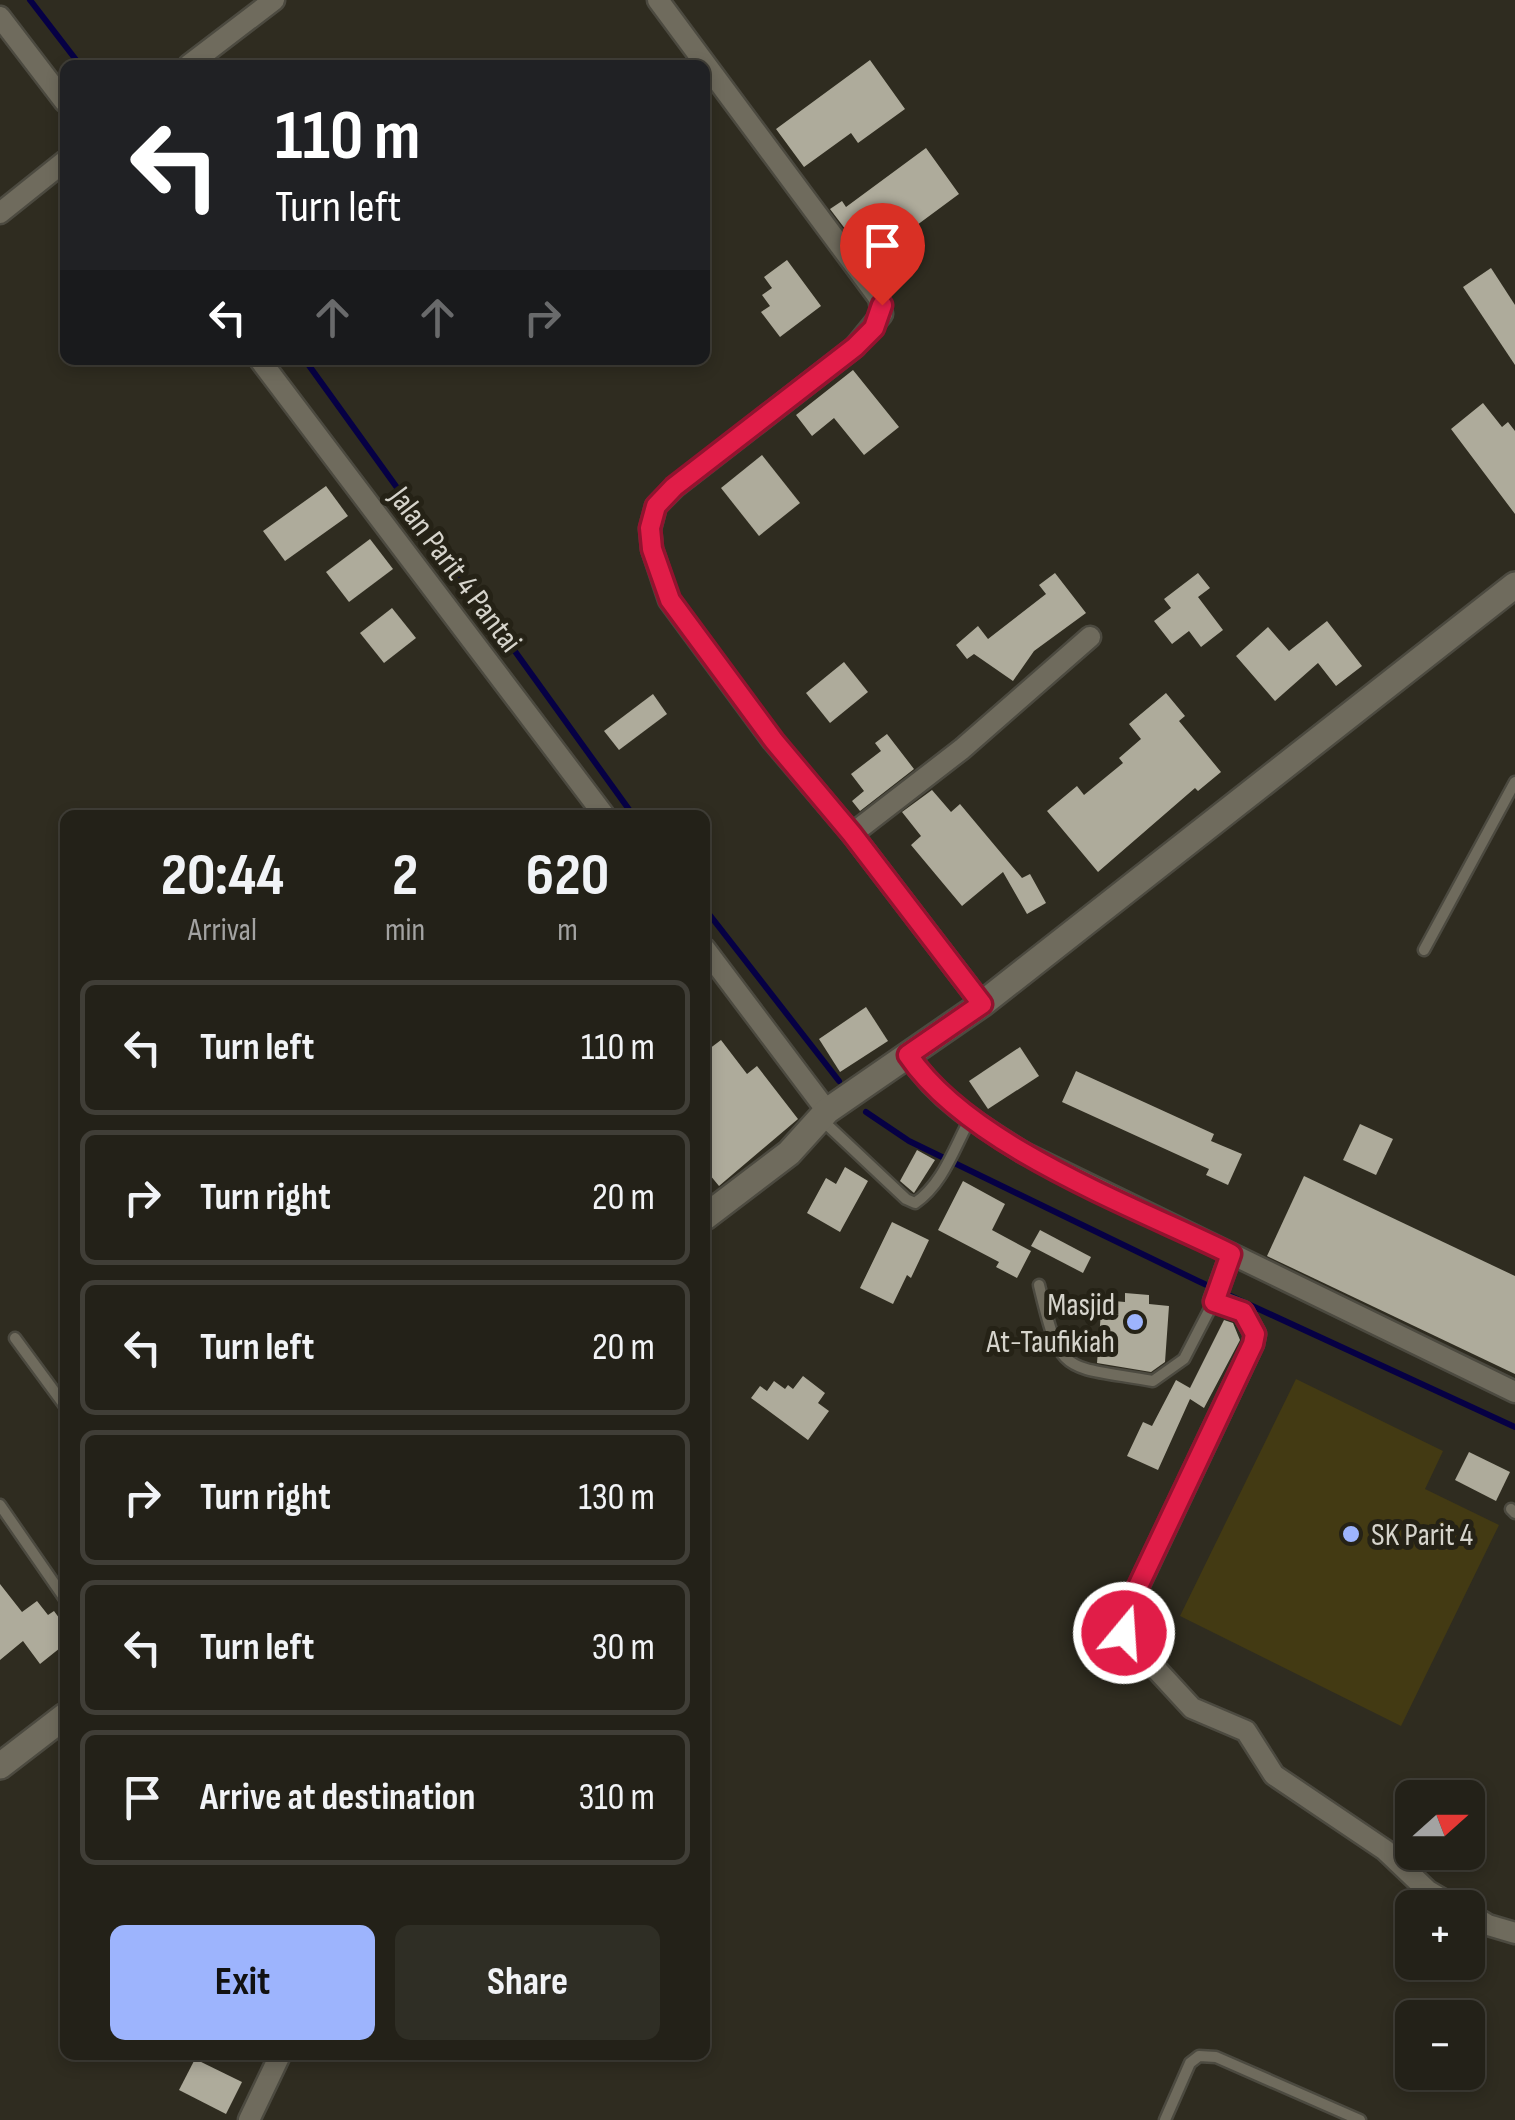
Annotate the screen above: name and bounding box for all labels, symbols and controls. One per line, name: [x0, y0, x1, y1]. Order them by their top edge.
text: 110 m: [275, 95, 421, 179]
icon: left: [110, 100, 240, 230]
text: Turn left: [275, 180, 401, 235]
pin: [840, 203, 925, 306]
icon: arrive: [855, 218, 910, 273]
icon: left: [200, 290, 255, 345]
icon: ahead: [305, 290, 360, 345]
icon: ahead: [410, 290, 465, 345]
icon: right: [515, 290, 570, 345]
street label: Jalan Parit 4 Pantai: [379, 479, 530, 660]
text: 20:44: [161, 840, 284, 912]
text: 2: [392, 840, 418, 912]
text: 620: [526, 840, 609, 912]
text: Arrival: [188, 911, 257, 950]
text: min: [385, 911, 425, 950]
text: m: [557, 911, 578, 950]
icon: left: [115, 1020, 170, 1075]
text: Turn left: [200, 1025, 314, 1070]
text: 110 m: [581, 1025, 655, 1070]
icon: right: [115, 1170, 170, 1225]
text: Turn right: [200, 1175, 331, 1220]
text: 20 m: [592, 1175, 655, 1220]
place label: Masjid At-Taufikiah: [986, 1286, 1115, 1362]
marker: Masjid At-Taufikiah: [1124, 1311, 1146, 1333]
icon: left: [115, 1320, 170, 1375]
text: Turn left: [200, 1325, 314, 1370]
text: 20 m: [592, 1325, 655, 1370]
icon: right: [115, 1470, 170, 1525]
text: Turn right: [200, 1475, 331, 1520]
text: 130 m: [578, 1475, 655, 1520]
place label: SK Parit 4: [1371, 1516, 1473, 1555]
marker: SK Parit 4: [1340, 1523, 1362, 1545]
position arrow: [1072, 1581, 1176, 1685]
icon: left: [115, 1620, 170, 1675]
text: Turn left: [200, 1625, 314, 1670]
text: 30 m: [592, 1625, 655, 1670]
icon: arrive: [115, 1770, 170, 1825]
text: Arrive at destination: [200, 1775, 475, 1820]
text: 310 m: [578, 1775, 655, 1820]
north arrow: [1395, 1780, 1485, 1870]
map controls: [1395, 1780, 1485, 2090]
button: +: [1395, 1890, 1485, 1980]
button: Exit: [110, 1925, 375, 2040]
button: Share: [395, 1925, 660, 2040]
button: −: [1395, 2000, 1485, 2090]

